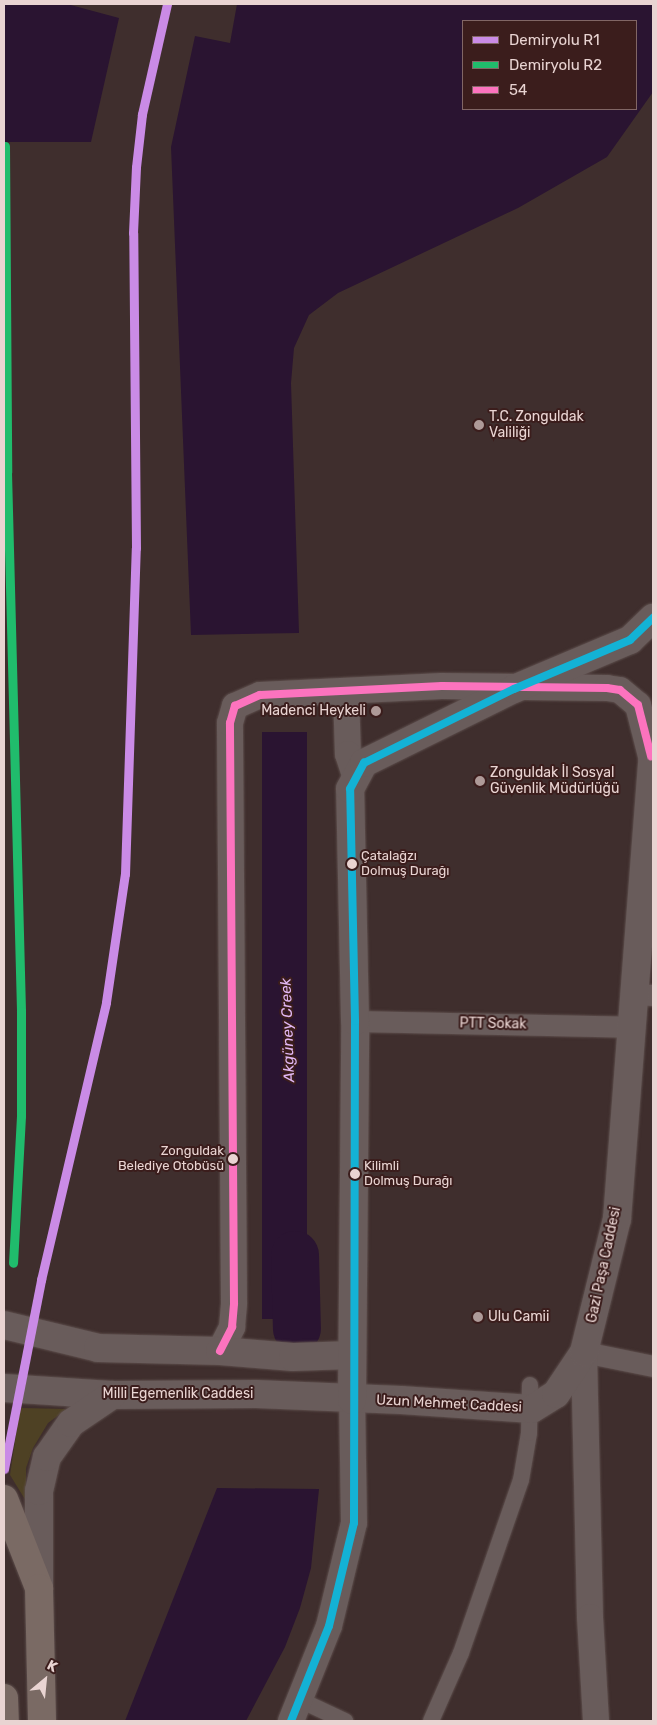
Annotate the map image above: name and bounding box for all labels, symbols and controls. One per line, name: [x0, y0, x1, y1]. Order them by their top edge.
legend: [462, 20, 637, 110]
text: Demiryolu R1: [509, 31, 600, 49]
text: Demiryolu R2: [509, 56, 602, 74]
text: 54: [509, 81, 527, 99]
place label: T.C. Zonguldak Valiliği: [489, 409, 584, 442]
marker: T.C. Zonguldak Valiliği: [473, 419, 485, 431]
place label: Madenci Heykeli: [261, 703, 366, 719]
marker: Madenci Heykeli: [370, 705, 382, 717]
place label: Zonguldak İl Sosyal Güvenlik Müdürlüğü: [490, 765, 619, 798]
marker: Zonguldak İl Sosyal Güvenlik Müdürlüğü: [474, 775, 486, 787]
place label: Çatalağzı Dolmuş Durağı: [361, 849, 449, 880]
marker: Çatalağzı Dolmuş Durağı: [347, 859, 357, 869]
water label: Akgüney Creek: [277, 977, 299, 1083]
street label: PTT Sokak: [459, 1015, 527, 1033]
place label: Zonguldak Belediye Otobüsü: [118, 1144, 224, 1175]
marker: Zonguldak Belediye Otobüsü: [228, 1154, 238, 1164]
place label: Kilimli Dolmuş Durağı: [364, 1159, 452, 1190]
marker: Kilimli Dolmuş Durağı: [350, 1169, 360, 1179]
street label: Gazi Paşa Caddesi: [583, 1205, 625, 1325]
place label: Ulu Camii: [488, 1309, 549, 1325]
marker: Ulu Camii: [472, 1311, 484, 1323]
street label: Milli Egemenlik Caddesi: [102, 1386, 254, 1402]
street label: Uzun Mehmet Caddesi: [376, 1392, 522, 1416]
north arrow: [20, 1655, 70, 1705]
text: K: [44, 1657, 60, 1676]

